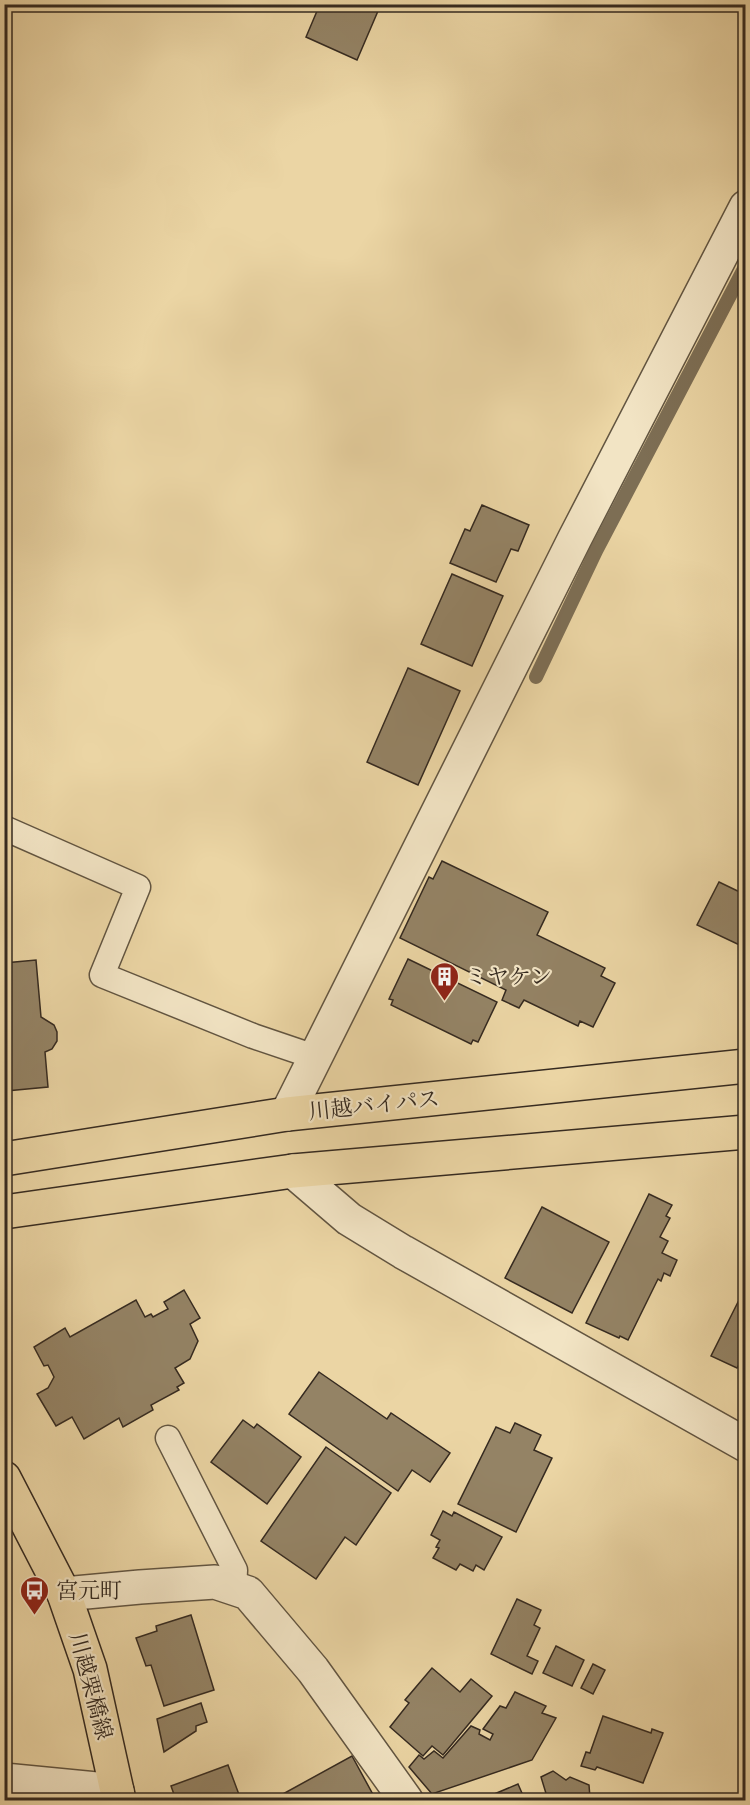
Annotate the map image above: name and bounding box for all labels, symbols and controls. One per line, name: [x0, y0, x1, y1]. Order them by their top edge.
building icon: ミヤケン: [428, 960, 460, 1002]
place label: ミヤケン: [465, 962, 552, 991]
street label: 川越バイパス: [307, 1084, 441, 1126]
bus stop icon: 宮元町: [19, 1574, 51, 1616]
place label: 宮元町: [56, 1576, 122, 1605]
street label: 川越栗橋線: [63, 1629, 119, 1743]

